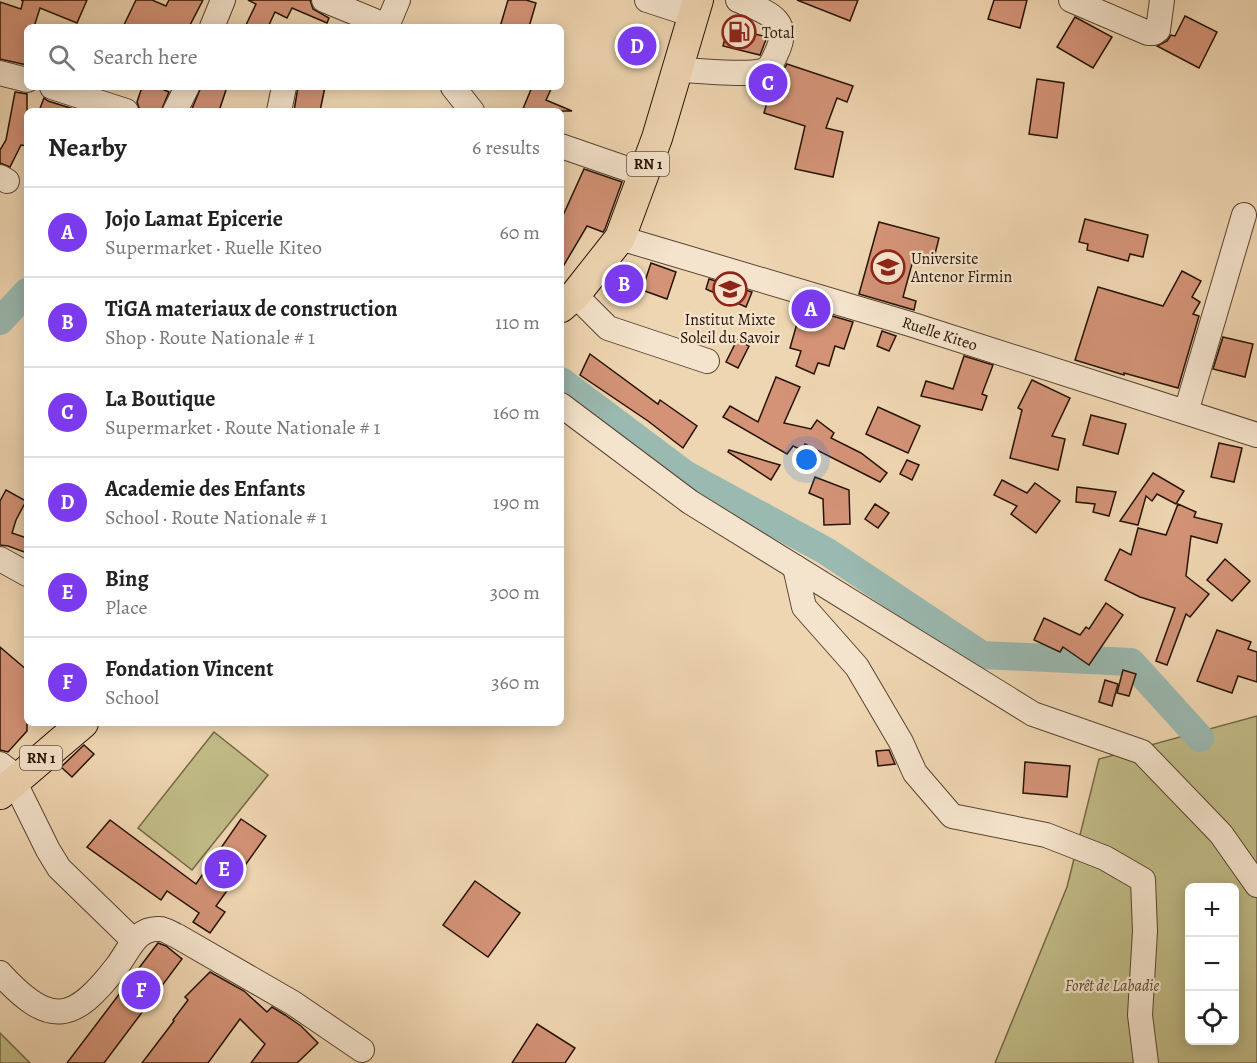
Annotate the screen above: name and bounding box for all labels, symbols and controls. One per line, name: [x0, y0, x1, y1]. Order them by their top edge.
fuel station icon: Total: [721, 14, 757, 50]
place label: Total: [762, 22, 794, 44]
search box: [24, 24, 564, 90]
pin: D: [618, 24, 656, 68]
icon: search: [45, 41, 78, 74]
text: Search here: [93, 42, 198, 72]
pin: C: [748, 60, 788, 106]
text: Nearby: [48, 130, 127, 165]
text: 6 results: [472, 134, 540, 161]
road number: RN 1: [627, 152, 669, 176]
text: Jojo Lamat Epicerie: [105, 204, 283, 234]
text: A: [61, 219, 74, 246]
text: 60 m: [500, 219, 540, 246]
text: Supermarket · Ruelle Kiteo: [105, 234, 322, 261]
place label: Universite Antenor Firmin: [910, 248, 1013, 288]
school or university icon: Universite Antenor Firmin: [870, 249, 906, 285]
pin: B: [604, 262, 644, 306]
school or university icon: Institut Mixte Soleil du Savoir: [712, 271, 748, 307]
pin: A: [792, 286, 830, 332]
text: TiGA materiaux de construction: [105, 294, 398, 324]
text: B: [61, 309, 74, 336]
text: 110 m: [495, 309, 540, 336]
place label: Institut Mixte Soleil du Savoir: [680, 309, 780, 349]
street label: Ruelle Kiteo: [899, 311, 980, 357]
text: Shop · Route Nationale # 1: [105, 324, 315, 351]
text: La Boutique: [105, 384, 215, 414]
text: C: [61, 399, 74, 426]
text: 160 m: [493, 399, 540, 426]
text: Supermarket · Route Nationale # 1: [105, 414, 380, 441]
your location: [792, 445, 821, 474]
text: Academie des Enfants: [105, 474, 306, 504]
text: D: [61, 489, 74, 516]
text: 190 m: [493, 489, 540, 516]
text: School · Route Nationale # 1: [105, 504, 327, 531]
text: Bing: [105, 564, 149, 594]
text: E: [62, 579, 73, 606]
text: 300 m: [490, 579, 540, 606]
text: Place: [105, 594, 147, 621]
text: Fondation Vincent: [105, 654, 274, 684]
text: F: [62, 669, 73, 696]
text: 360 m: [491, 669, 540, 696]
text: School: [105, 684, 159, 711]
road number: RN 1: [20, 746, 62, 770]
pin: E: [204, 846, 244, 892]
map controls: [1185, 883, 1239, 1045]
button: +: [1185, 883, 1239, 937]
button: −: [1185, 937, 1239, 991]
pin: F: [122, 968, 160, 1012]
park label: Forêt de Labadie: [1065, 975, 1160, 997]
button: locate: [1185, 991, 1239, 1045]

